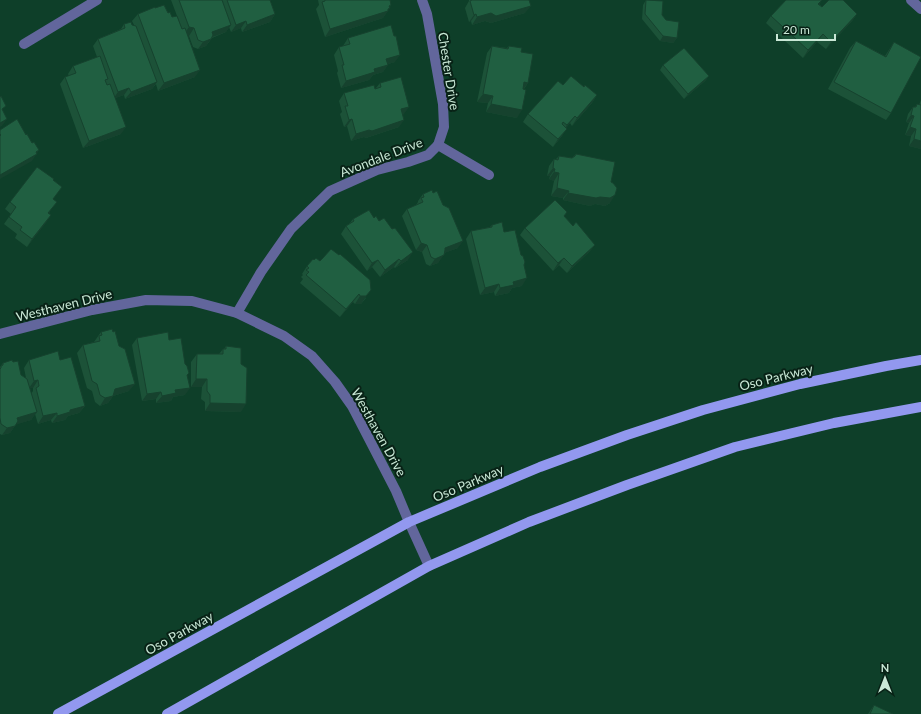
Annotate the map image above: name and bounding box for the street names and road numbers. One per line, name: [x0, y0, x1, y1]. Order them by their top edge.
street label: Chester Drive: [435, 31, 463, 111]
street label: Avondale Drive: [337, 134, 425, 180]
street label: Westhaven Drive: [14, 285, 114, 325]
street label: Oso Parkway: [738, 360, 815, 394]
street label: Westhaven Drive: [348, 385, 410, 479]
street label: Oso Parkway: [430, 461, 506, 505]
street label: Oso Parkway: [142, 608, 216, 658]

